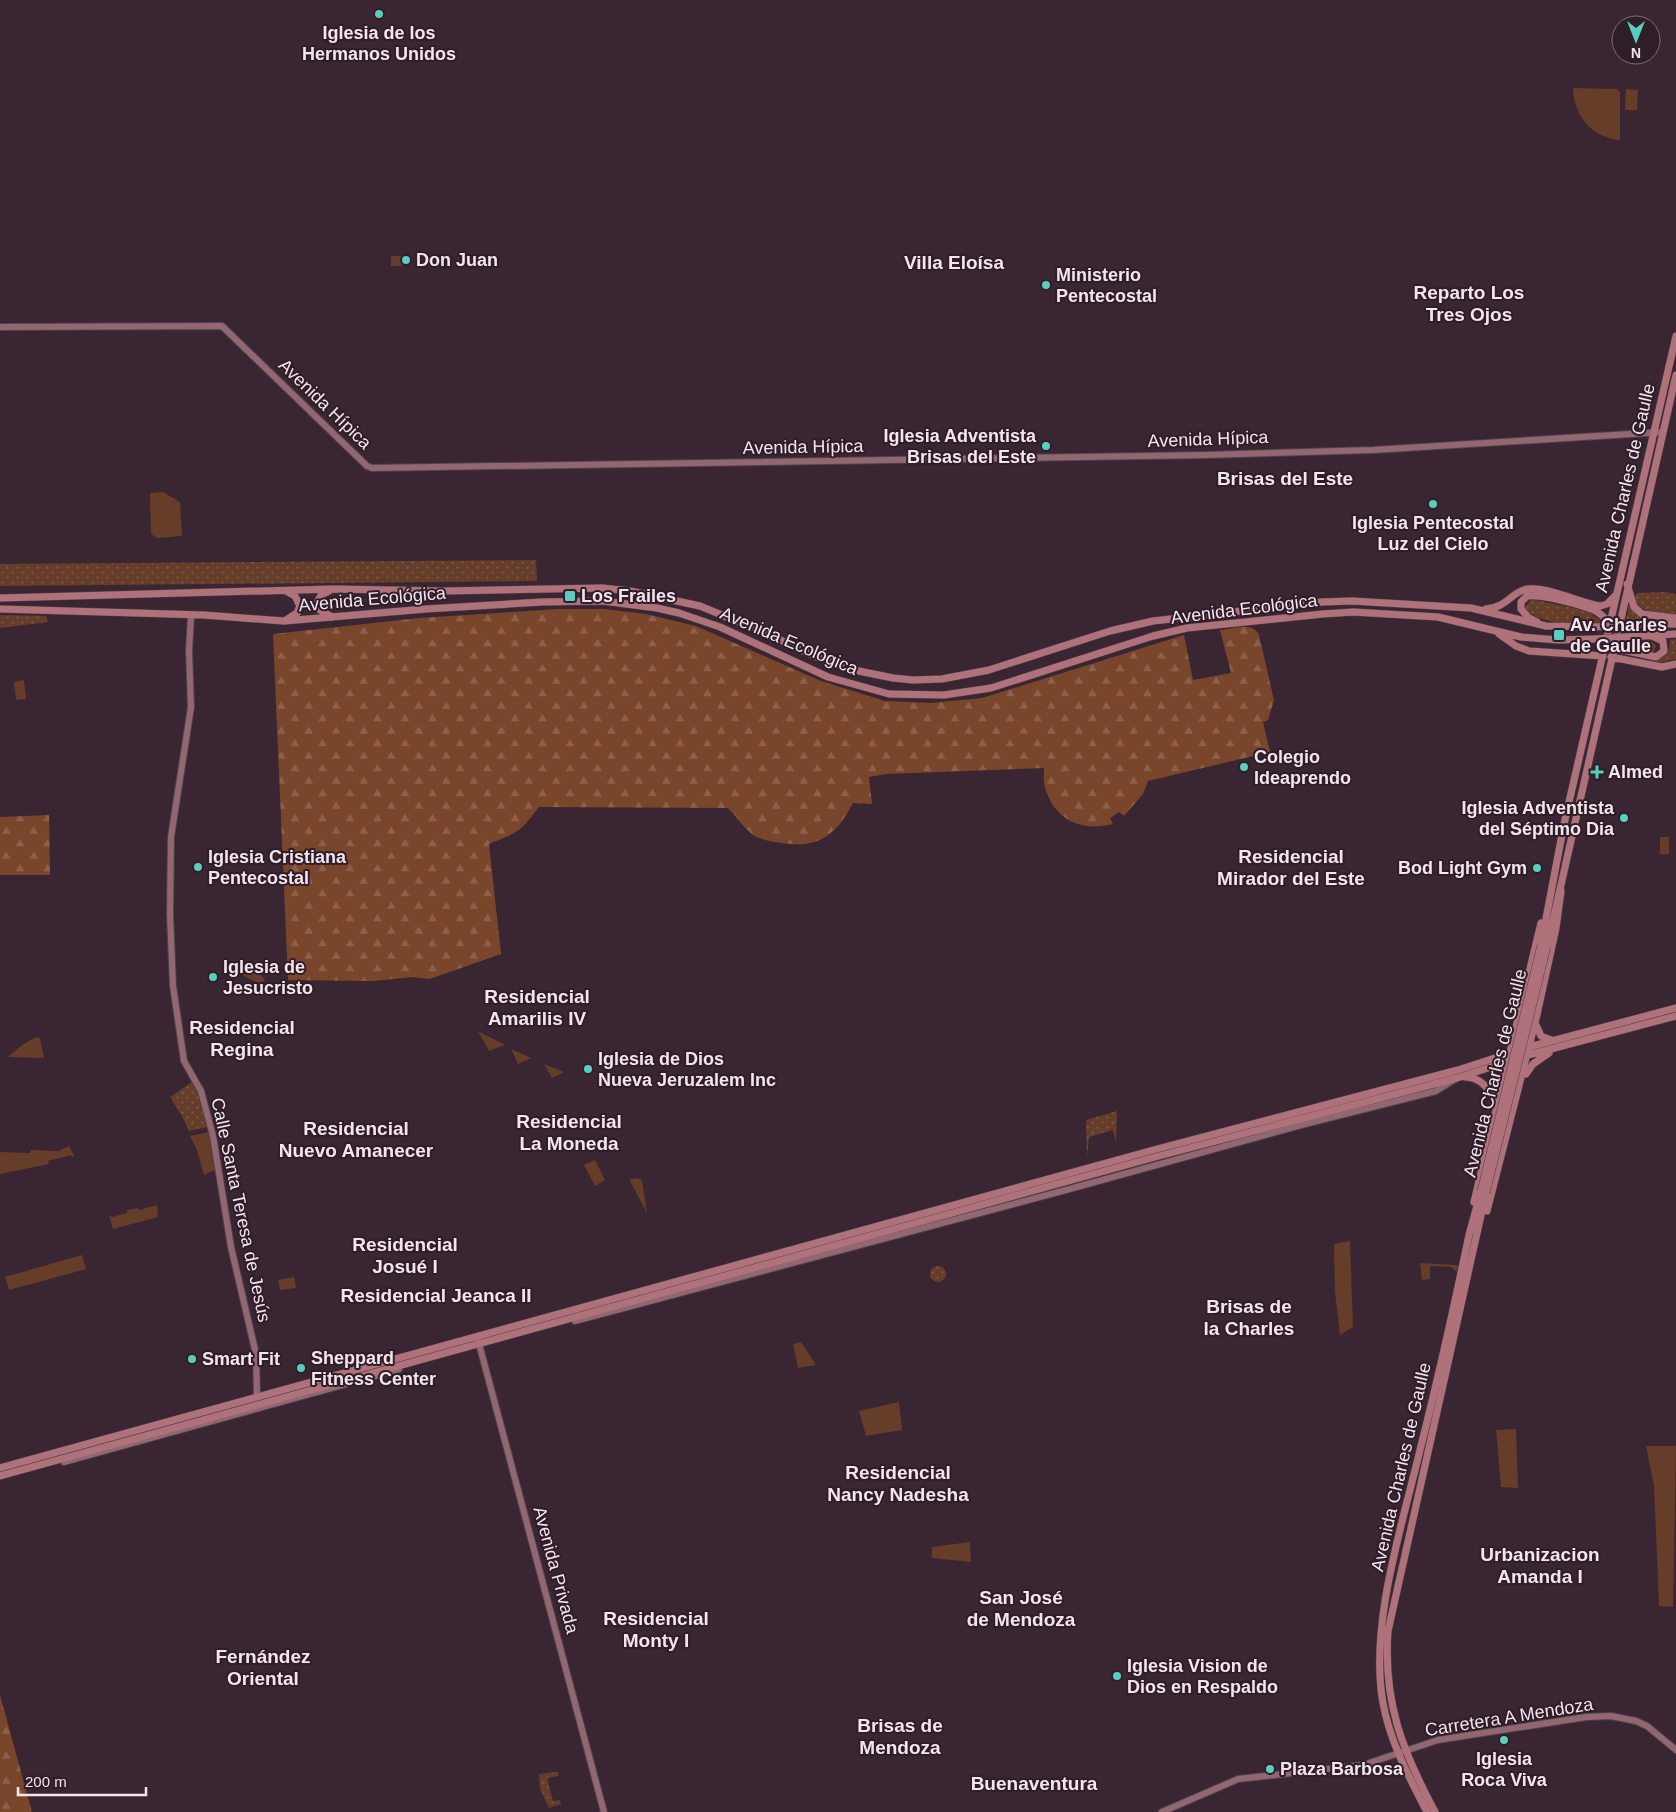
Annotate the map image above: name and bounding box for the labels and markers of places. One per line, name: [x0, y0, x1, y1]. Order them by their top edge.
marker: Iglesia de los Hermanos Unidos: [373, 8, 385, 20]
place label: Iglesia de los Hermanos Unidos: [302, 23, 456, 64]
place label: Don Juan: [416, 250, 498, 270]
marker: Don Juan: [400, 254, 412, 266]
place label: Ministerio Pentecostal: [1056, 265, 1157, 306]
marker: Ministerio Pentecostal: [1040, 279, 1052, 291]
place label: Iglesia Adventista Brisas del Este: [884, 426, 1037, 467]
marker: Iglesia Adventista Brisas del Este: [1040, 440, 1052, 452]
marker: Iglesia Pentecostal Luz del Cielo: [1427, 498, 1439, 510]
place label: Iglesia Pentecostal Luz del Cielo: [1352, 513, 1514, 554]
place label: Los Frailes: [581, 586, 676, 606]
marker: Los Frailes: [563, 589, 577, 603]
place label: Av. Charles de Gaulle: [1570, 615, 1667, 656]
marker: Av. Charles de Gaulle: [1552, 628, 1566, 642]
place label: Colegio Ideaprendo: [1254, 747, 1351, 788]
marker: Colegio Ideaprendo: [1238, 761, 1250, 773]
place label: Almed: [1608, 762, 1663, 782]
marker: Almed: [1590, 765, 1604, 779]
place label: Iglesia Adventista del Séptimo Dia: [1462, 798, 1615, 839]
marker: Iglesia Adventista del Séptimo Dia: [1618, 812, 1630, 824]
place label: Iglesia Cristiana Pentecostal: [208, 847, 347, 888]
place label: Bod Light Gym: [1398, 858, 1527, 878]
marker: Iglesia Cristiana Pentecostal: [192, 861, 204, 873]
marker: Bod Light Gym: [1531, 862, 1543, 874]
place label: Iglesia de Jesucristo: [223, 957, 313, 998]
marker: Iglesia de Jesucristo: [207, 971, 219, 983]
place label: Iglesia de Dios Nueva Jeruzalem Inc: [598, 1049, 776, 1090]
marker: Iglesia de Dios Nueva Jeruzalem Inc: [582, 1063, 594, 1075]
place label: Sheppard Fitness Center: [311, 1348, 436, 1389]
place label: Smart Fit: [202, 1349, 280, 1369]
marker: Smart Fit: [186, 1353, 198, 1365]
marker: Sheppard Fitness Center: [295, 1362, 307, 1374]
place label: Iglesia Vision de Dios en Respaldo: [1127, 1656, 1278, 1697]
marker: Iglesia Vision de Dios en Respaldo: [1111, 1670, 1123, 1682]
marker: Iglesia Roca Viva: [1498, 1734, 1510, 1746]
place label: Iglesia Roca Viva: [1461, 1749, 1548, 1790]
place label: Plaza Barbosa: [1280, 1759, 1404, 1779]
marker: Plaza Barbosa: [1264, 1763, 1276, 1775]

